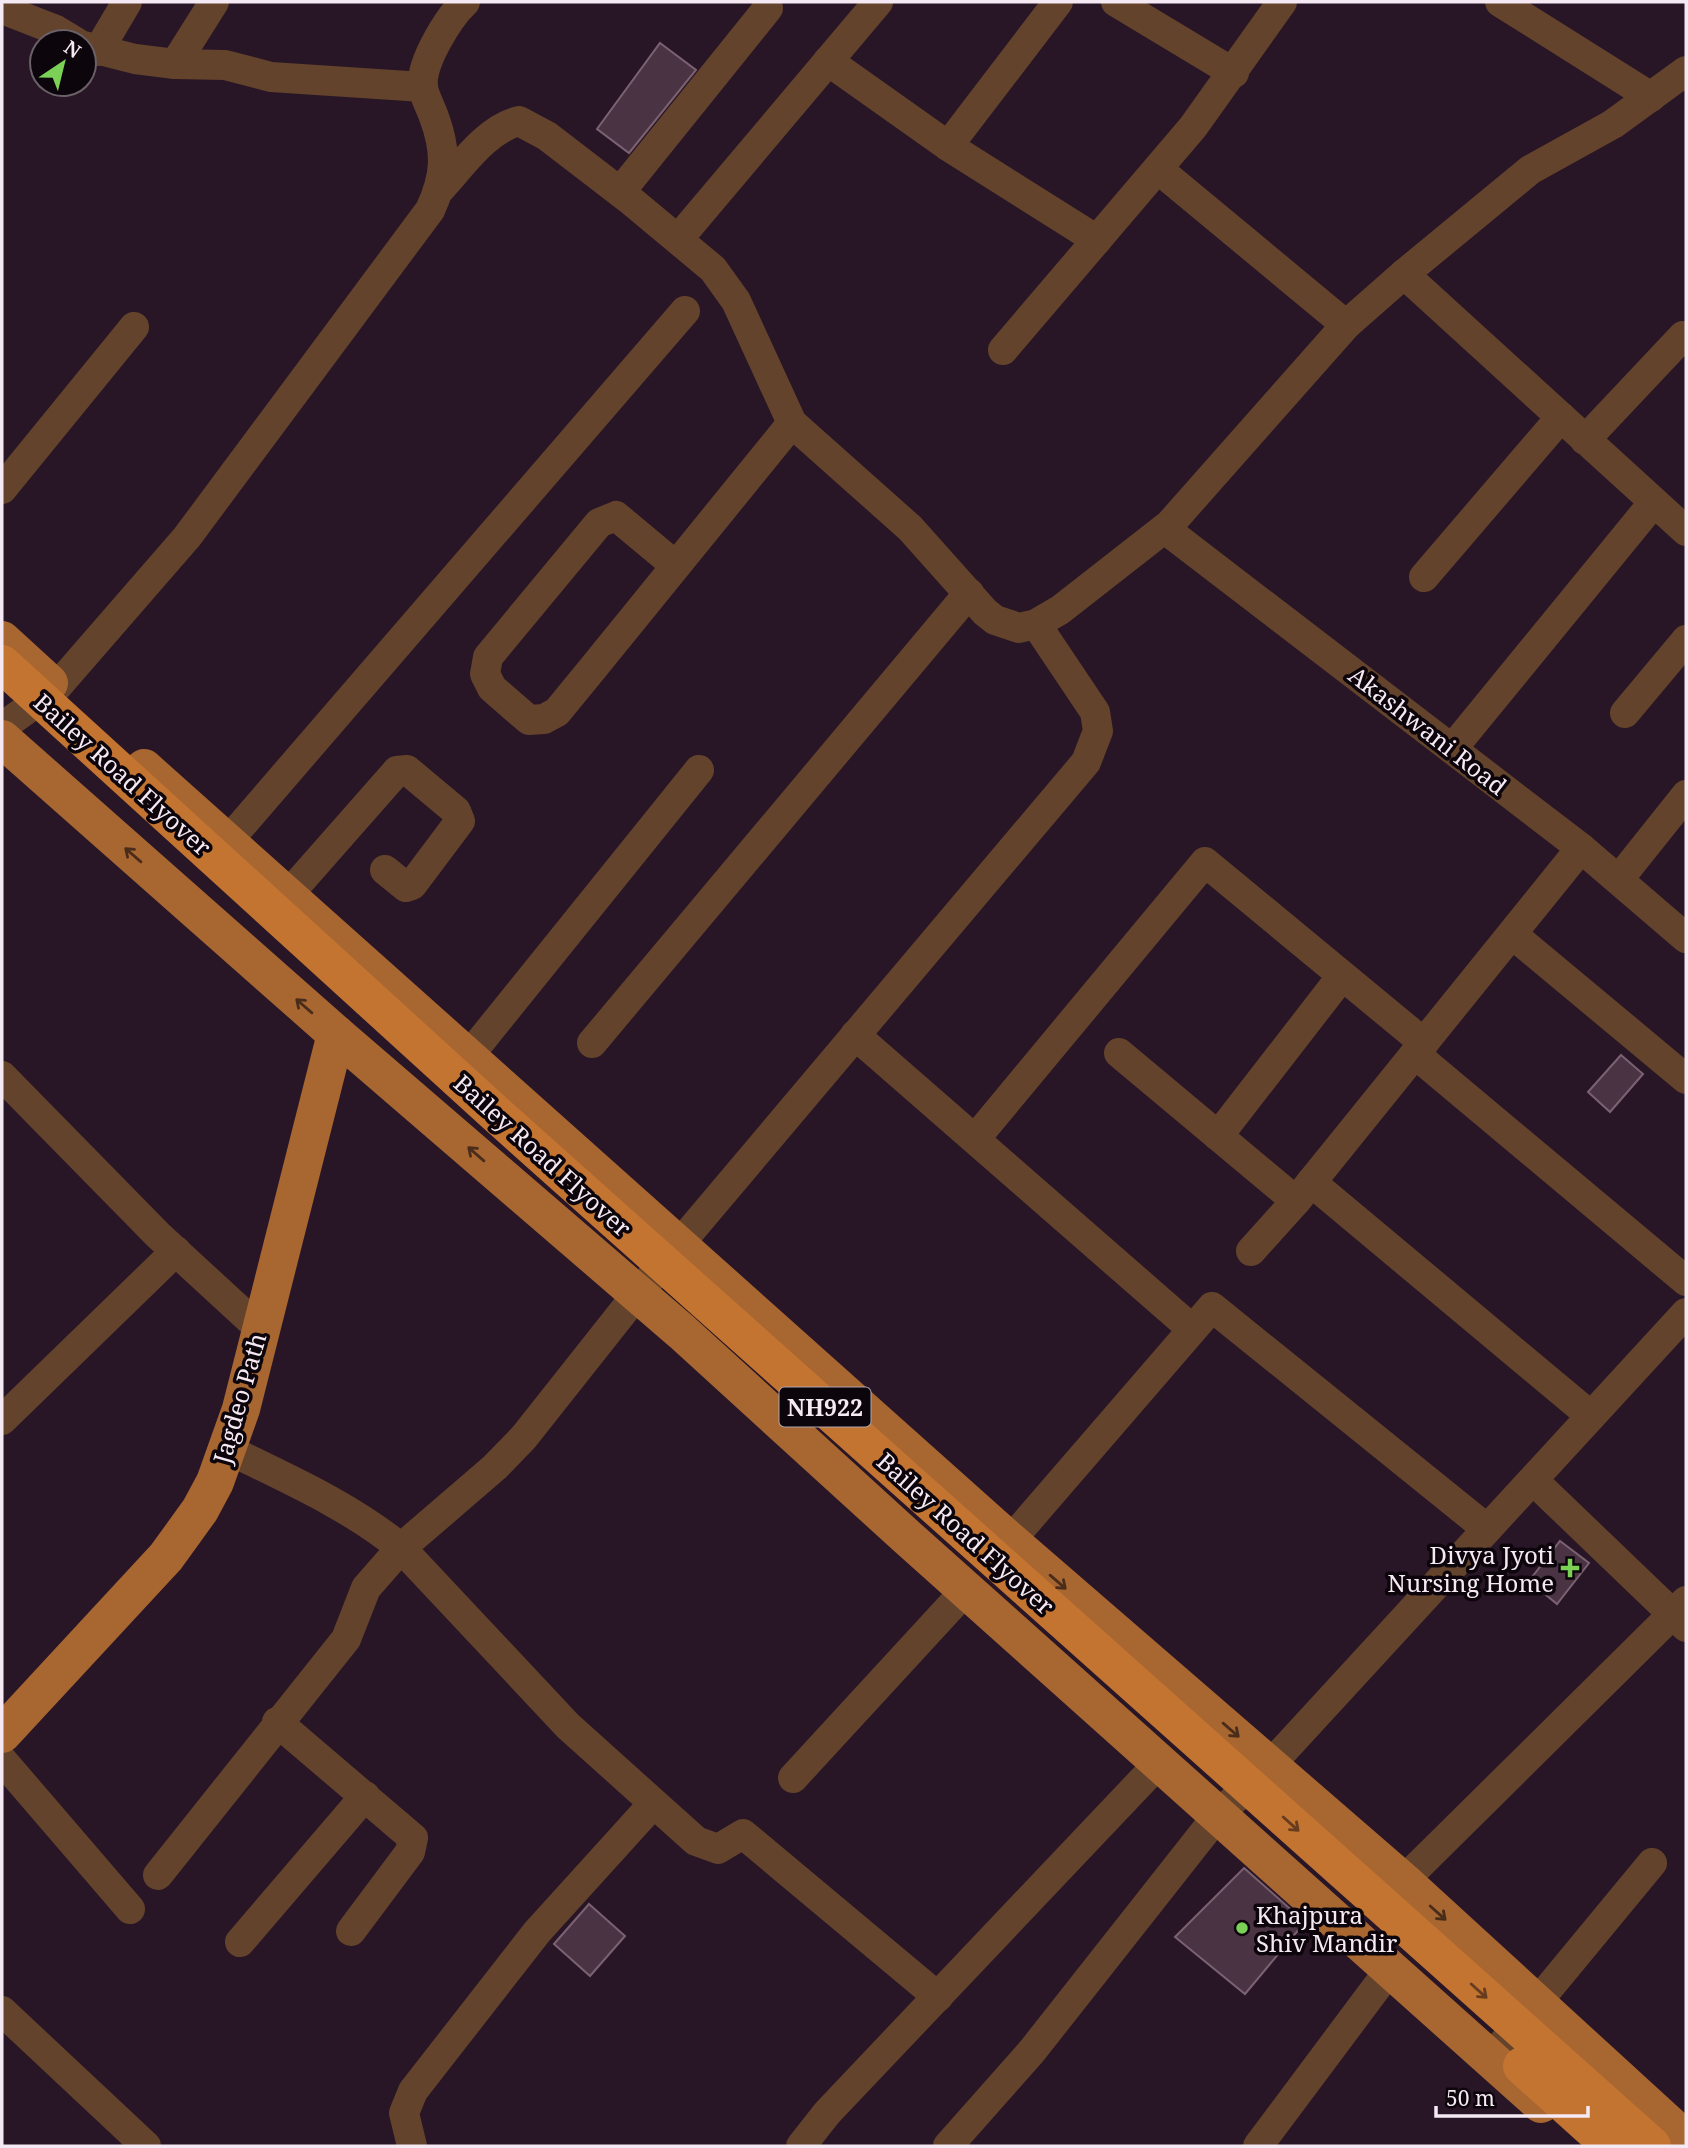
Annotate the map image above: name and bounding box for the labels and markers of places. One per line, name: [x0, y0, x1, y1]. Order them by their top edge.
place label: Divya Jyoti Nursing Home: [1388, 1538, 1554, 1599]
marker: Divya Jyoti Nursing Home: [1560, 1558, 1580, 1578]
place label: Khajpura Shiv Mandir: [1256, 1898, 1397, 1959]
marker: Khajpura Shiv Mandir: [1234, 1920, 1250, 1936]

